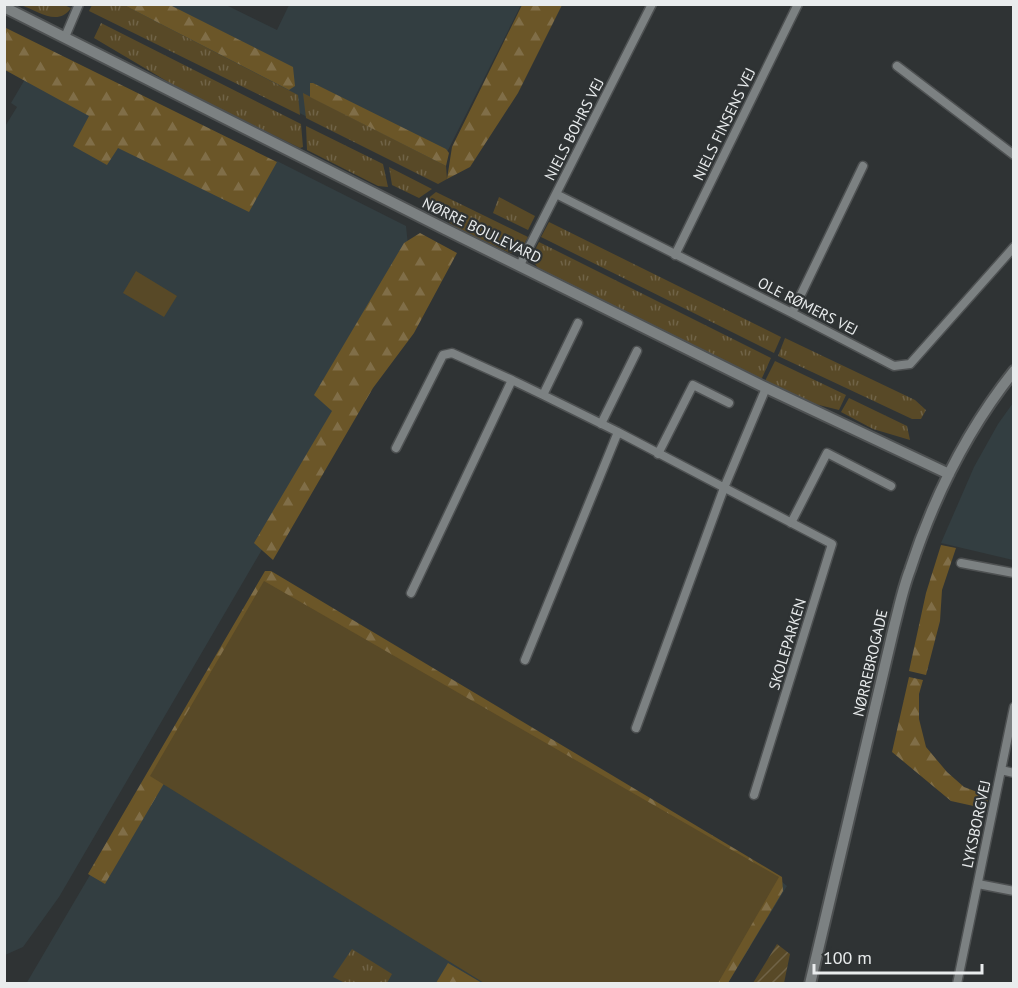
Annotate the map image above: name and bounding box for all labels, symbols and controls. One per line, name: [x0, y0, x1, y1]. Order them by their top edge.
street label: NIELS FINSENS VEJ: [689, 65, 759, 183]
street label: NIELS BOHRS VEJ: [540, 74, 608, 184]
street label: NØRRE BOULEVARD: [419, 193, 545, 267]
street label: OLE RØMERS VEJ: [755, 273, 861, 339]
street label: SKOLEPARKEN: [764, 596, 810, 692]
street label: NØRREBROGADE: [848, 608, 892, 718]
street label: LYKSBORGVEJ: [957, 778, 995, 870]
scale bar: [814, 937, 982, 975]
text: 100 m: [823, 946, 872, 969]

